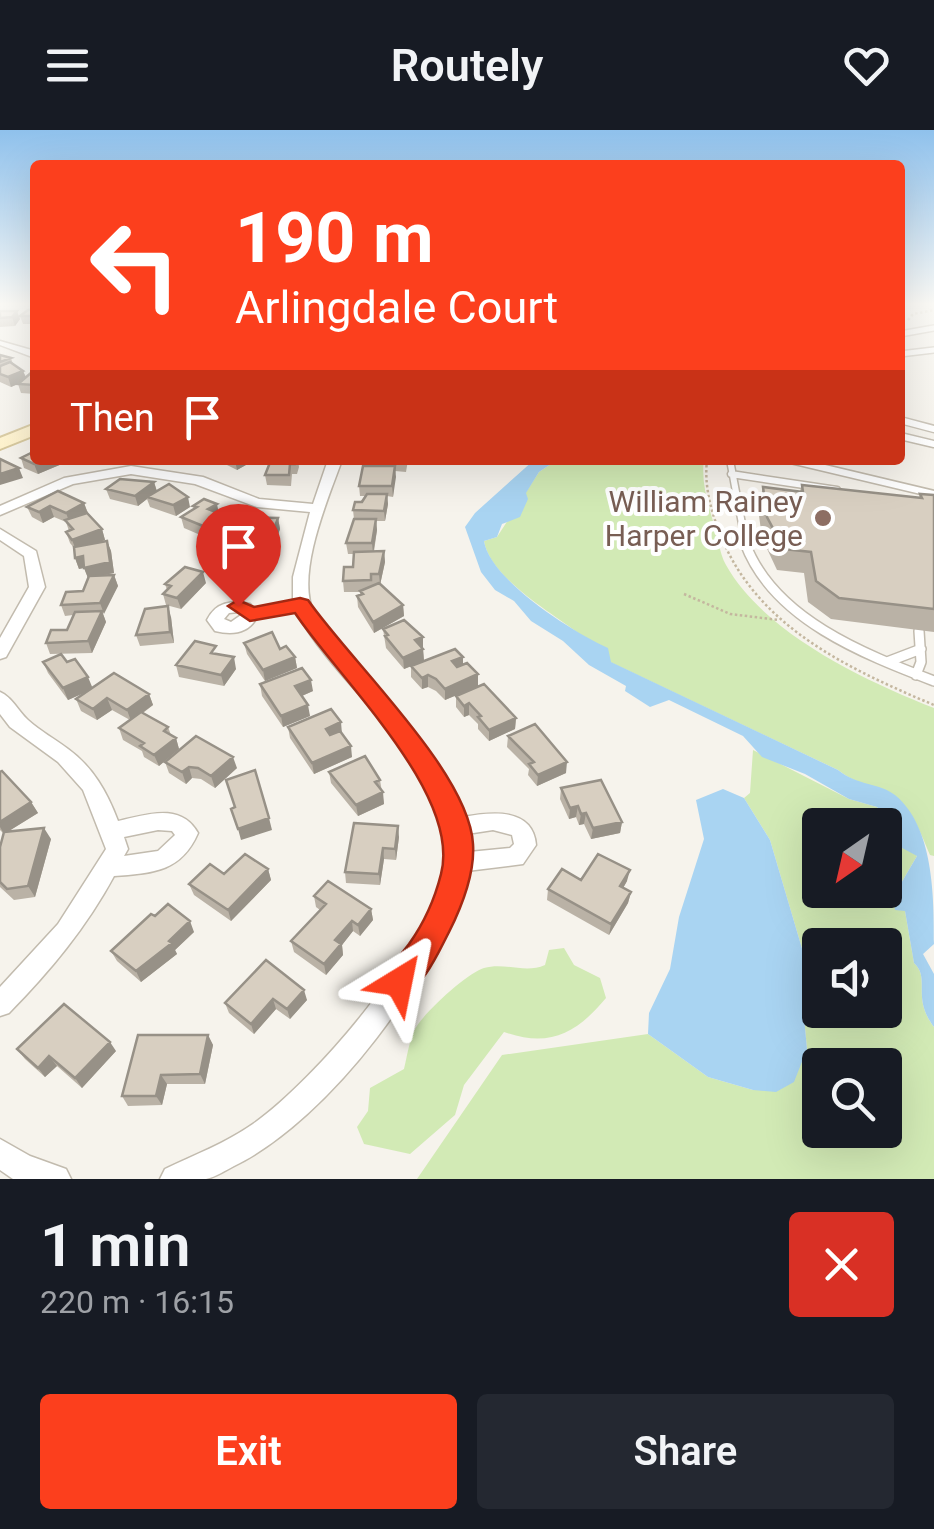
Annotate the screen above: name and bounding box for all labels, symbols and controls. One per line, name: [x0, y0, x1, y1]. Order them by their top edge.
icon: menu: [40, 38, 95, 93]
icon: heart: [839, 38, 894, 93]
text: Routely: [391, 39, 543, 92]
text: 190 m: [235, 197, 434, 279]
icon: left: [70, 200, 200, 330]
text: Arlingdale Court: [235, 281, 558, 334]
icon: arrive: [175, 390, 230, 445]
text: Then: [70, 396, 155, 440]
place label: William Rainey Harper College: [605, 484, 803, 553]
pin: [196, 504, 281, 607]
marker: William Rainey Harper College: [812, 507, 834, 529]
icon: arrive: [211, 519, 266, 574]
north arrow: [802, 808, 902, 908]
map controls: [802, 808, 902, 1148]
button: sound: [802, 928, 902, 1028]
position arrow: [347, 930, 451, 1034]
button: search: [802, 1048, 902, 1148]
text: 1 min: [40, 1210, 190, 1281]
button: close: [789, 1212, 894, 1317]
text: 220 m · 16:15: [40, 1283, 234, 1321]
button: Exit: [40, 1394, 457, 1509]
button: Share: [477, 1394, 894, 1509]

